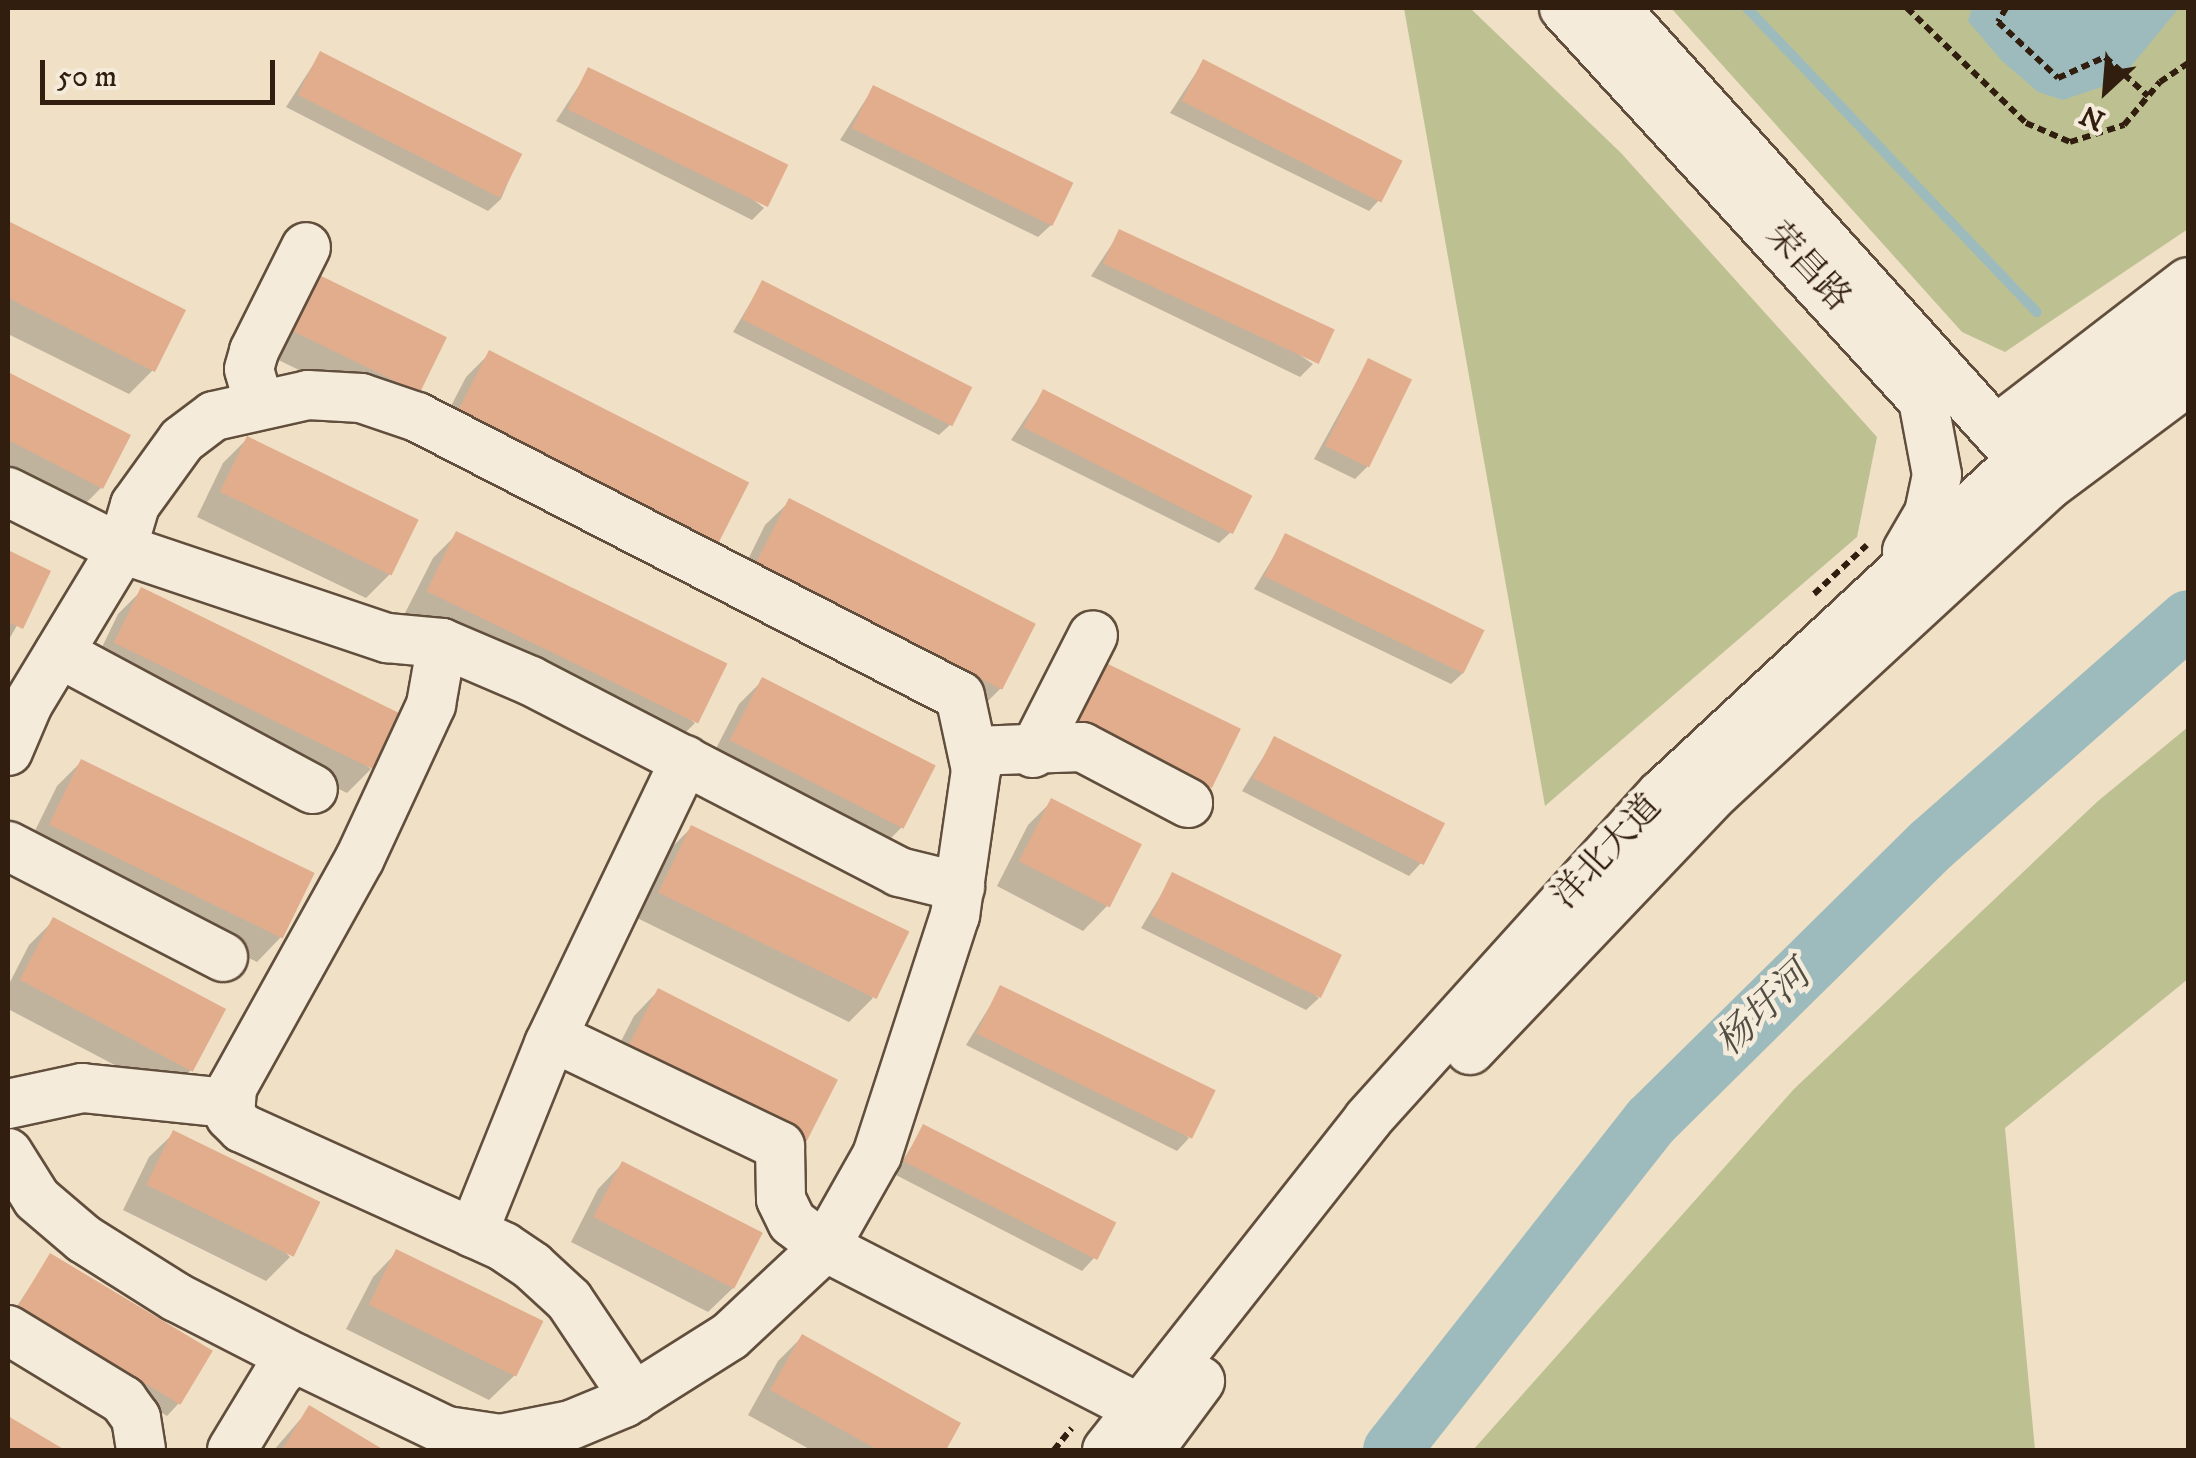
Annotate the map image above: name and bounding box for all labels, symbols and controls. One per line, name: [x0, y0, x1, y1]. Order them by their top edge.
scale bar: [45, 40, 280, 102]
north arrow: [2056, 40, 2156, 140]
text: 50 m: [57, 59, 117, 96]
text: N: [2075, 97, 2111, 138]
street label: 荣昌路: [1757, 214, 1859, 320]
street label: 洋北大道: [1544, 786, 1670, 918]
water label: 杨圩河: [1707, 954, 1821, 1066]

